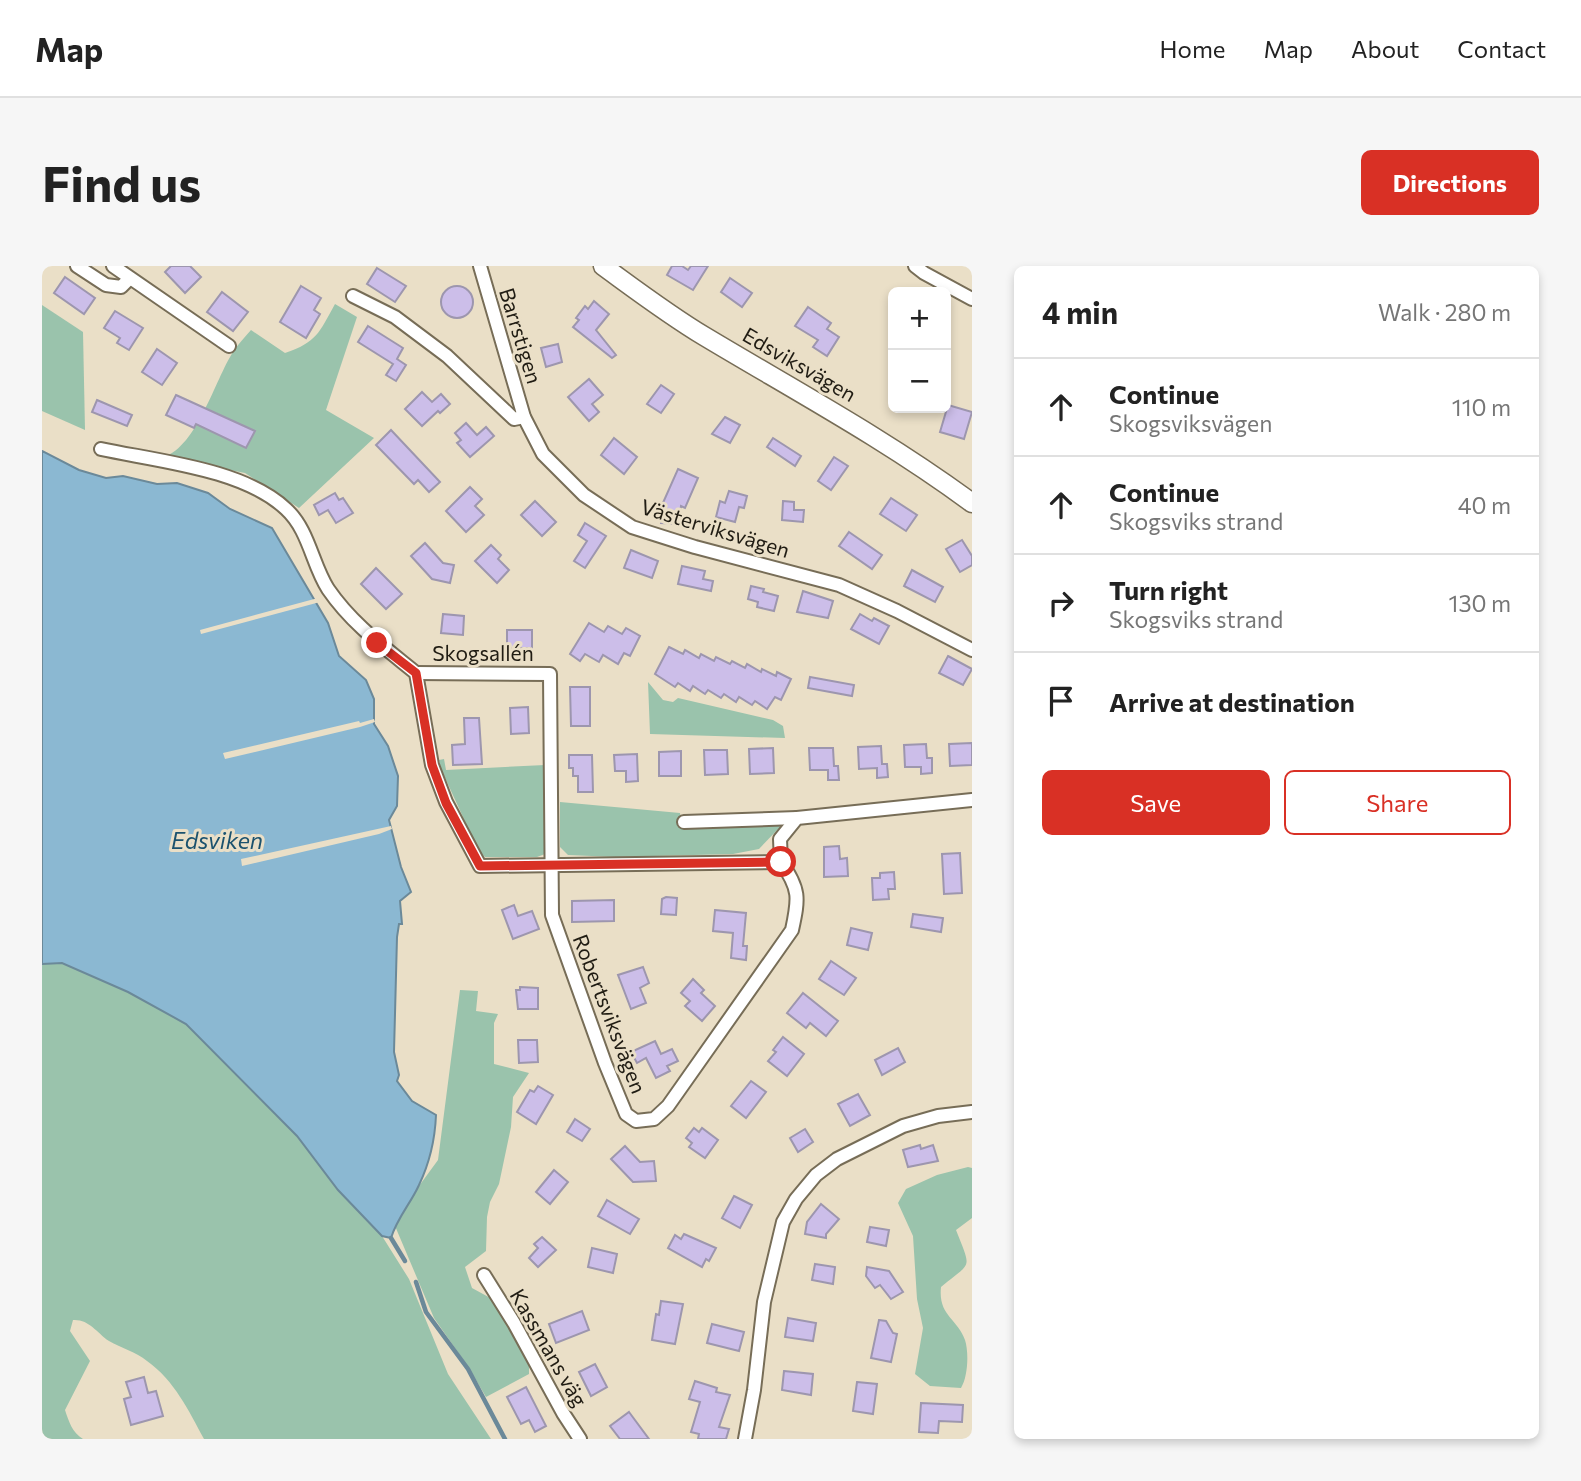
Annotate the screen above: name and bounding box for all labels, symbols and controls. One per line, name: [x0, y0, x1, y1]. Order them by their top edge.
text: Map: [35, 28, 103, 69]
text: Home: [1160, 34, 1226, 63]
text: Map: [1264, 34, 1313, 63]
text: About: [1351, 34, 1419, 63]
text: Contact: [1457, 34, 1546, 63]
button: Directions: [1361, 150, 1539, 215]
text: Find us: [42, 152, 201, 212]
street label: Barrstigen: [495, 285, 548, 386]
map controls: [888, 287, 951, 413]
button: +: [888, 287, 951, 350]
text: 4 min: [1042, 293, 1118, 330]
text: Walk · 280 m: [1378, 298, 1511, 326]
street label: Edsviksvägen: [739, 321, 861, 406]
button: −: [888, 350, 951, 413]
text: Continue: [1109, 378, 1219, 409]
icon: ahead: [1042, 388, 1080, 426]
text: 110 m: [1452, 393, 1511, 421]
text: Skogsviksvägen: [1109, 409, 1272, 437]
text: Continue: [1109, 476, 1219, 507]
icon: ahead: [1042, 486, 1080, 524]
text: 40 m: [1458, 491, 1511, 519]
street label: Västerviksvägen: [638, 493, 793, 562]
text: Skogsviks strand: [1109, 507, 1283, 535]
text: Turn right: [1109, 574, 1228, 605]
icon: right: [1042, 584, 1080, 622]
text: 130 m: [1449, 589, 1511, 617]
text: Skogsviks strand: [1109, 605, 1283, 633]
route end: [361, 627, 392, 658]
street label: Skogsallén: [432, 640, 534, 665]
icon: arrive: [1042, 682, 1080, 720]
text: Arrive at destination: [1109, 686, 1355, 717]
button: Save: [1042, 770, 1270, 835]
button: Share: [1284, 770, 1511, 835]
water label: Edsviken: [171, 826, 263, 854]
route start: [765, 846, 796, 877]
street label: Robertsviksvägen: [569, 930, 652, 1097]
street label: Kassmans väg: [505, 1284, 593, 1411]

